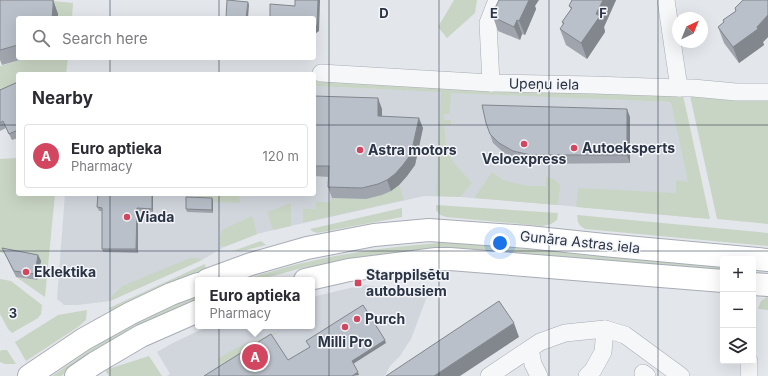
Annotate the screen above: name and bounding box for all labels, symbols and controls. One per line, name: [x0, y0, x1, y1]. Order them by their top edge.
text: D: [379, 5, 389, 21]
text: E: [490, 5, 498, 21]
text: F: [599, 5, 607, 21]
north arrow: [672, 12, 708, 48]
search box: [16, 16, 316, 60]
icon: search: [30, 27, 52, 49]
text: Search here: [62, 29, 148, 48]
street label: Upeņu iela: [509, 74, 579, 94]
text: Nearby: [32, 88, 93, 108]
text: Euro aptieka: [71, 139, 162, 158]
marker: Veloexpress: [519, 139, 529, 149]
place label: Autoeksperts: [582, 139, 675, 156]
place label: Astra motors: [368, 141, 457, 158]
marker: Autoeksperts: [569, 143, 579, 153]
marker: Astra motors: [355, 145, 365, 155]
text: A: [41, 148, 51, 164]
text: 120 m: [263, 148, 299, 164]
place label: Veloexpress: [482, 150, 567, 167]
text: Pharmacy: [71, 158, 133, 174]
place label: Viada: [135, 208, 174, 225]
marker: Viada: [122, 212, 132, 222]
street label: Gunāra Astras iela: [519, 227, 641, 256]
your location: [490, 233, 510, 253]
map controls: [720, 256, 756, 364]
button: +: [720, 256, 756, 292]
place label: Eklektika: [34, 263, 96, 280]
place label: Starppilsētu autobusiem: [366, 266, 450, 299]
marker: Eklektika: [21, 267, 31, 277]
popup: [195, 277, 315, 329]
marker: Starppilsētu autobusiem: [353, 278, 363, 288]
text: Euro aptieka: [209, 286, 301, 305]
button: −: [720, 292, 756, 328]
text: 3: [9, 305, 17, 321]
text: Pharmacy: [209, 305, 271, 321]
place label: Purch: [365, 310, 405, 327]
marker: Purch: [352, 314, 362, 324]
marker: Milli Pro: [340, 322, 350, 332]
button: layers: [720, 328, 756, 364]
place label: Milli Pro: [318, 333, 373, 350]
pin: A: [242, 342, 268, 372]

